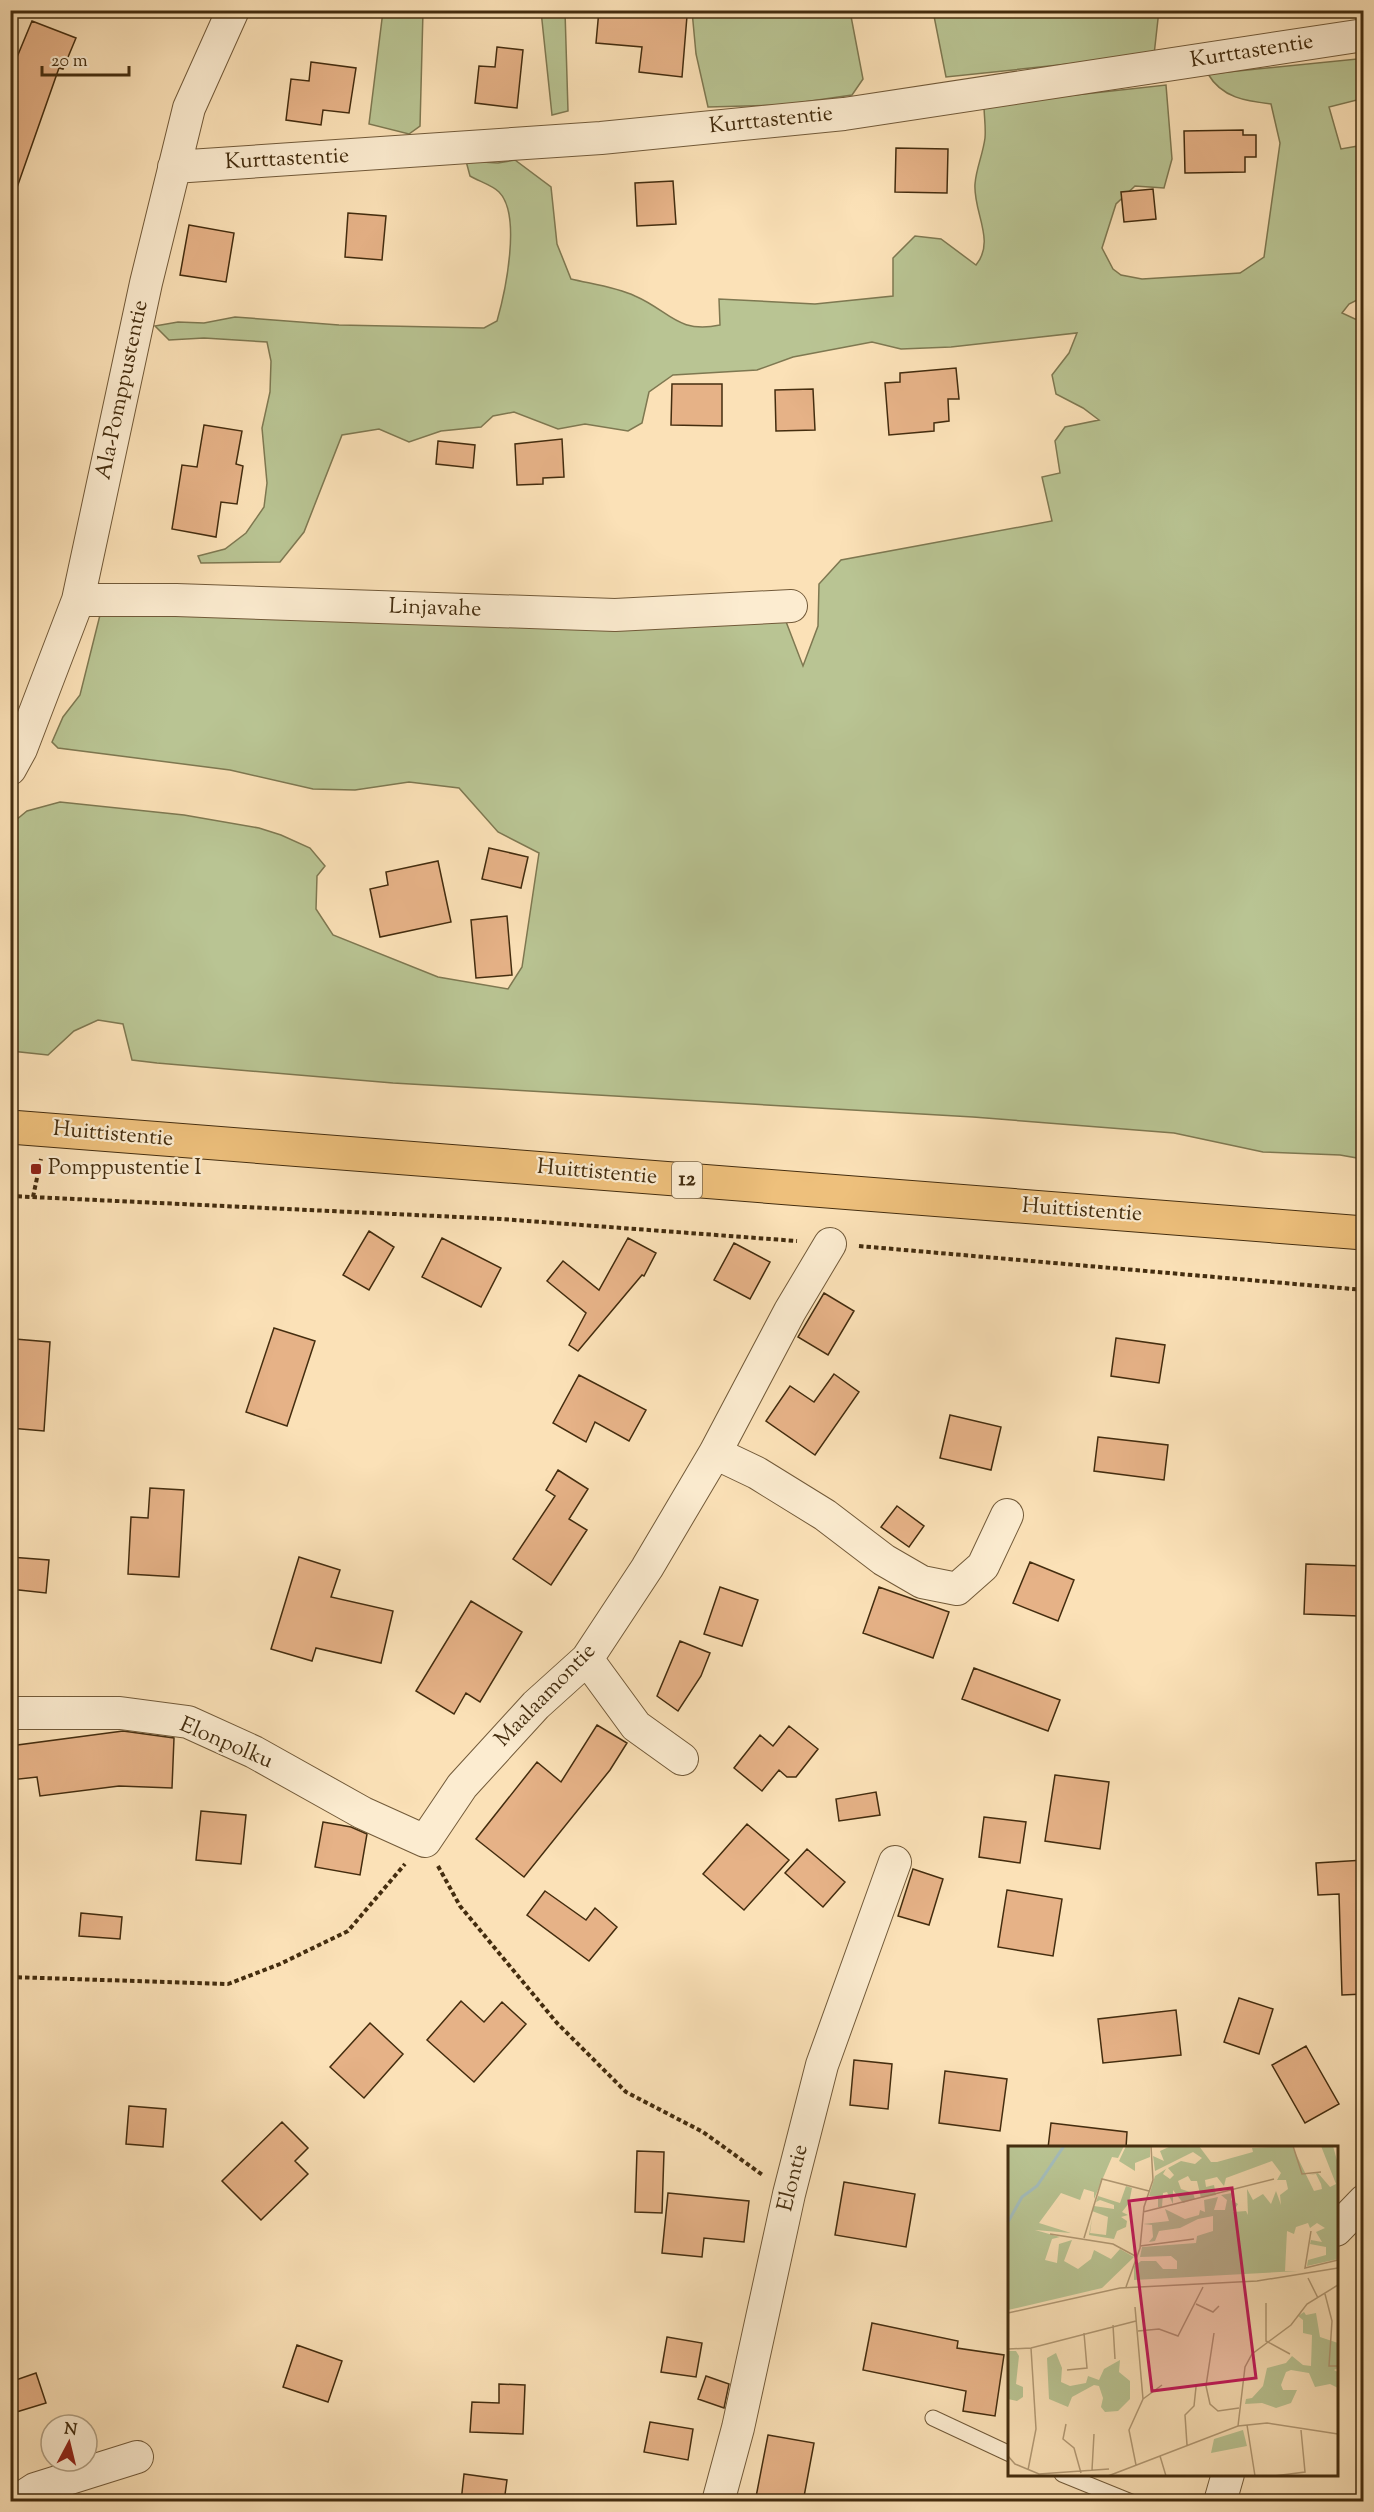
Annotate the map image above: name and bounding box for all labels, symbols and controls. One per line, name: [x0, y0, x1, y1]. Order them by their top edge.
street label: Kurttastentie: [1188, 26, 1316, 78]
scale bar: [42, 39, 129, 77]
text: 20 m: [51, 49, 88, 75]
street label: Kurttastentie: [707, 99, 835, 143]
street label: Kurttastentie: [224, 141, 350, 179]
street label: Ala-Pomppustentie: [88, 297, 158, 483]
street label: Linjavahe: [388, 591, 482, 627]
street label: Huittistentie: [52, 1114, 174, 1156]
street label: Huittistentie: [536, 1152, 658, 1194]
place label: Pomppustentie I: [48, 1153, 201, 1185]
marker: Pomppustentie I: [29, 1162, 43, 1176]
road number: 12: [672, 1162, 702, 1198]
street label: Huittistentie: [1021, 1191, 1143, 1231]
street label: Maalaamontie: [488, 1637, 604, 1755]
street label: Elonpolku: [174, 1710, 278, 1778]
street label: Elontie: [770, 2141, 818, 2215]
inset map: [1008, 2146, 1338, 2476]
north arrow: [39, 2413, 99, 2473]
text: N: [63, 2418, 78, 2443]

